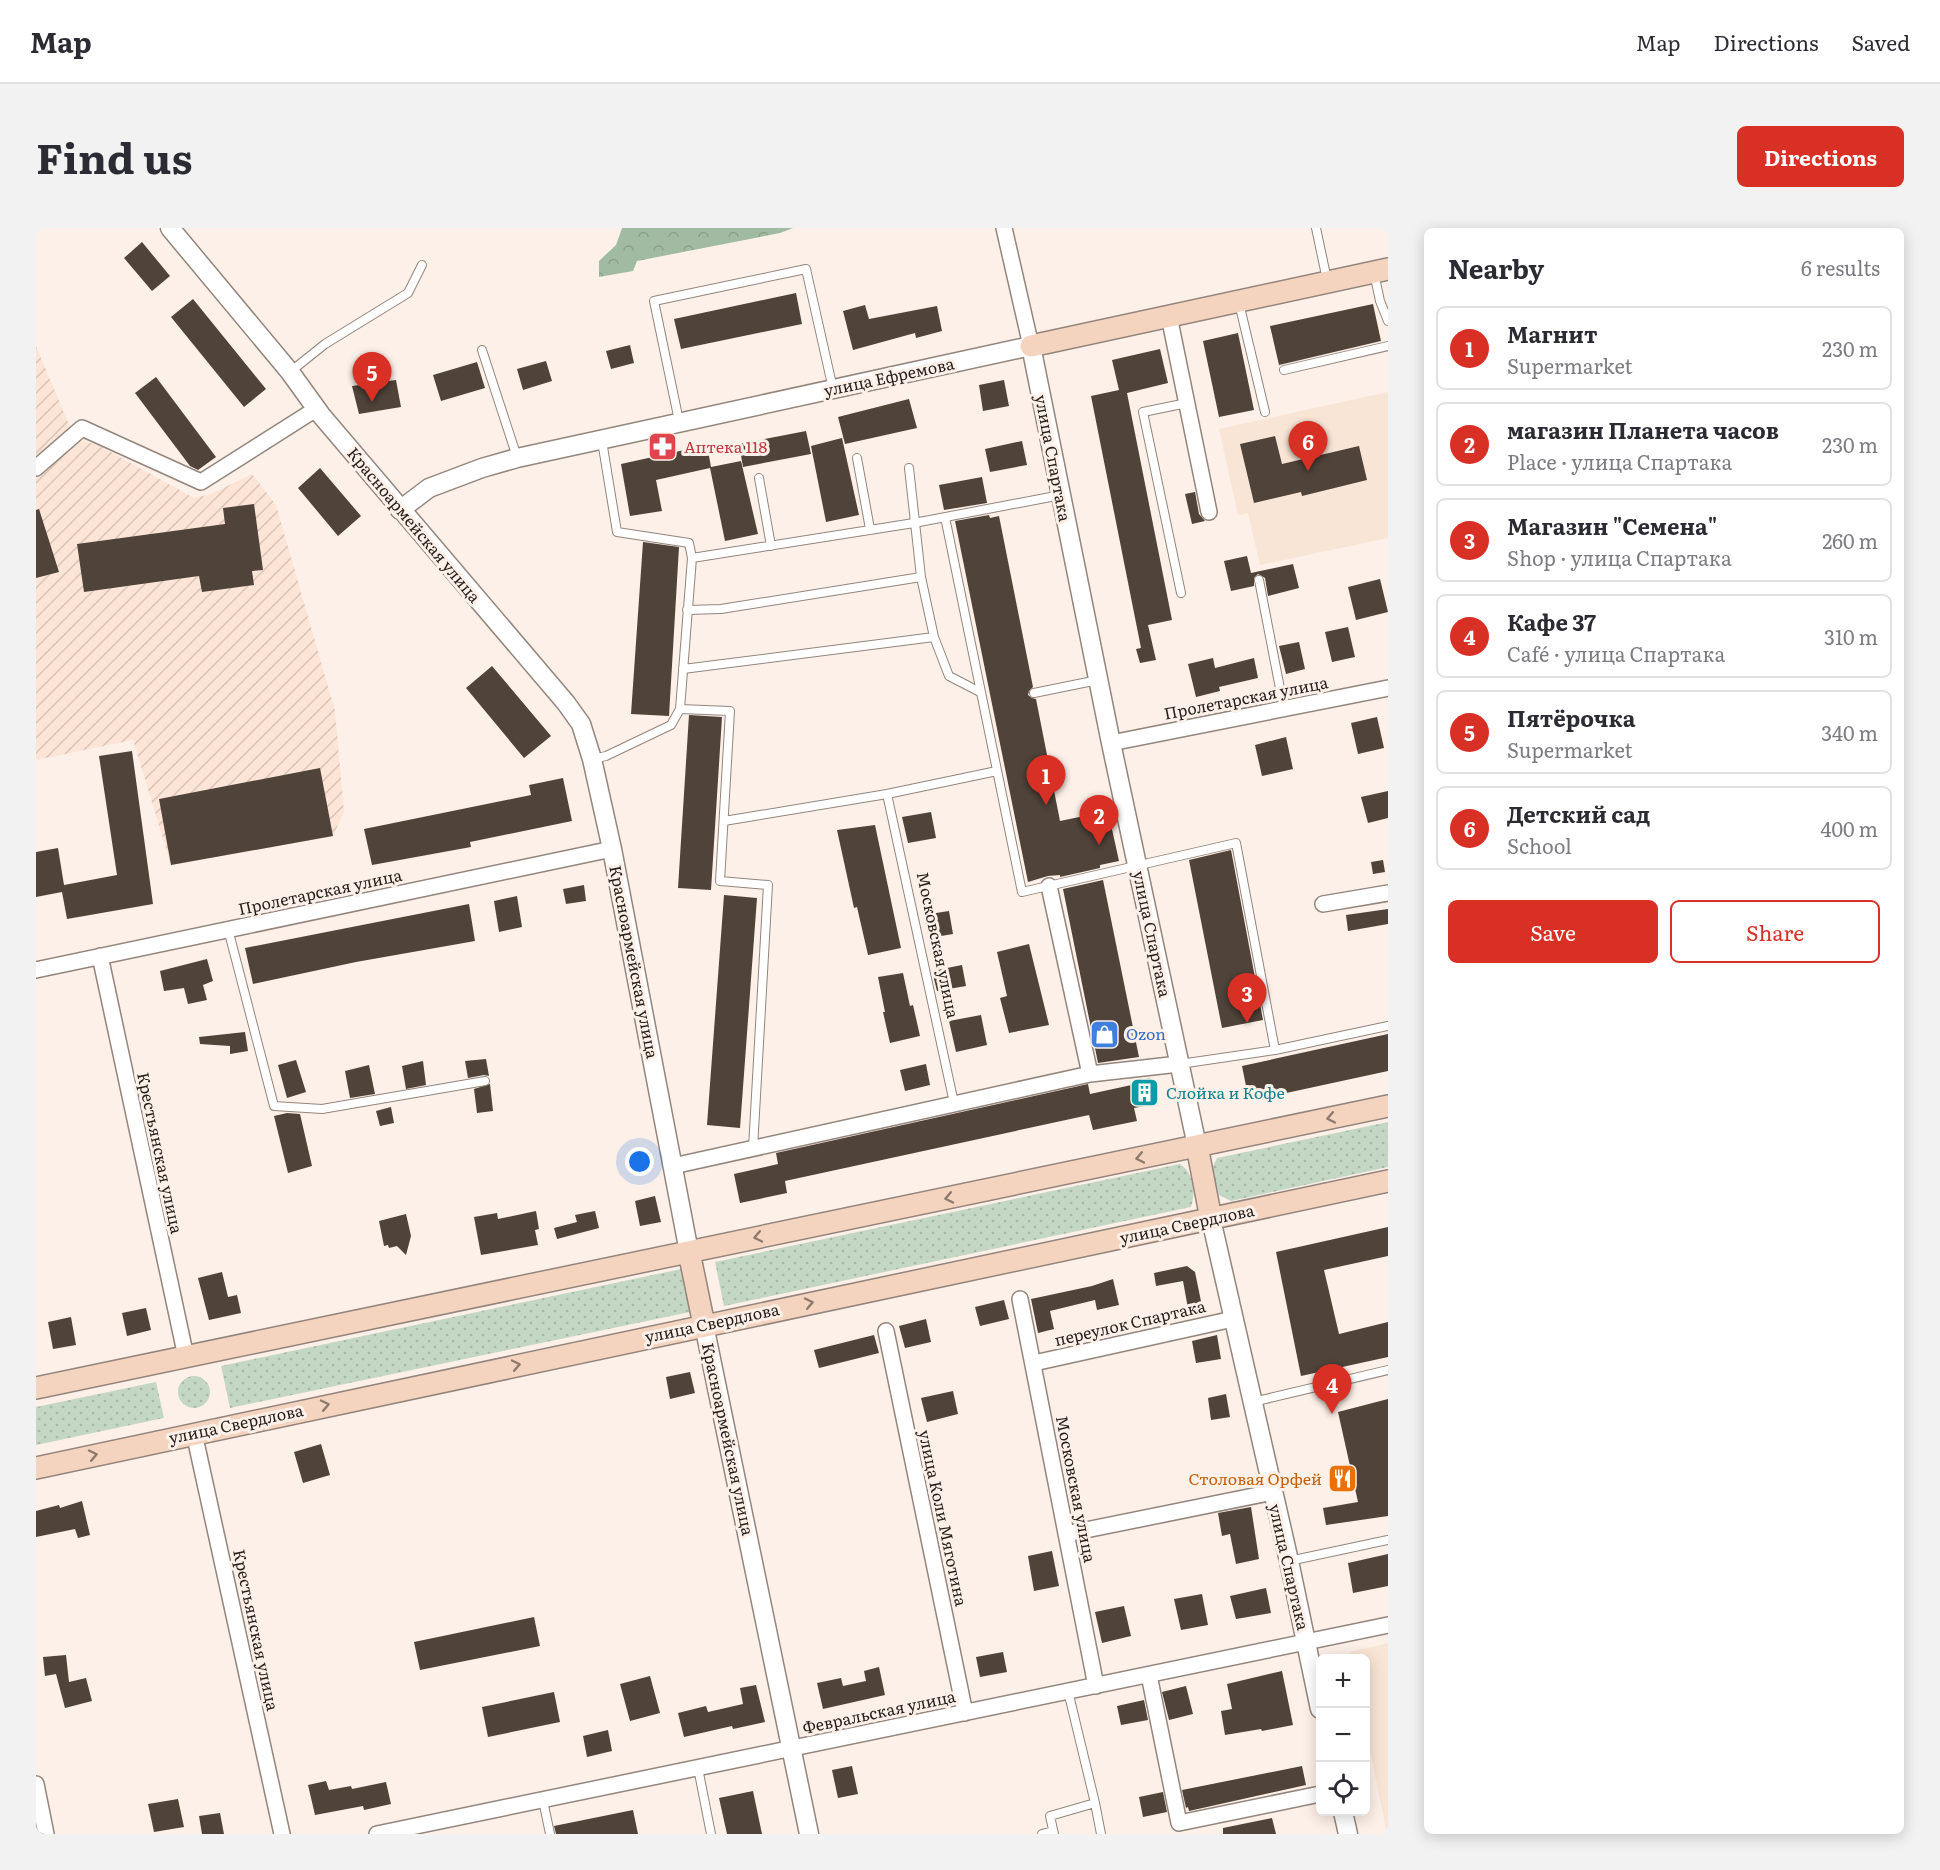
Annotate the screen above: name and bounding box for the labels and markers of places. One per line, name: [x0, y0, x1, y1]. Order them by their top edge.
pin: 5: [352, 352, 392, 402]
pin: 6: [1288, 422, 1328, 471]
pharmacy icon: Аптека 118: [647, 431, 679, 463]
place label: Аптека 118: [684, 434, 768, 458]
pin: 1: [1026, 756, 1066, 805]
pin: 2: [1080, 796, 1118, 845]
pin: 3: [1228, 974, 1266, 1023]
shop icon: Ozon: [1089, 1018, 1121, 1050]
place label: Ozon: [1126, 1021, 1166, 1045]
building icon: Слойка и Кофе: [1129, 1077, 1161, 1109]
place label: Слойка и Кофе: [1166, 1080, 1285, 1104]
pin: 4: [1312, 1364, 1352, 1414]
restaurant icon: Столовая Орфей: [1327, 1463, 1359, 1495]
place label: Столовая Орфей: [1189, 1466, 1322, 1490]

